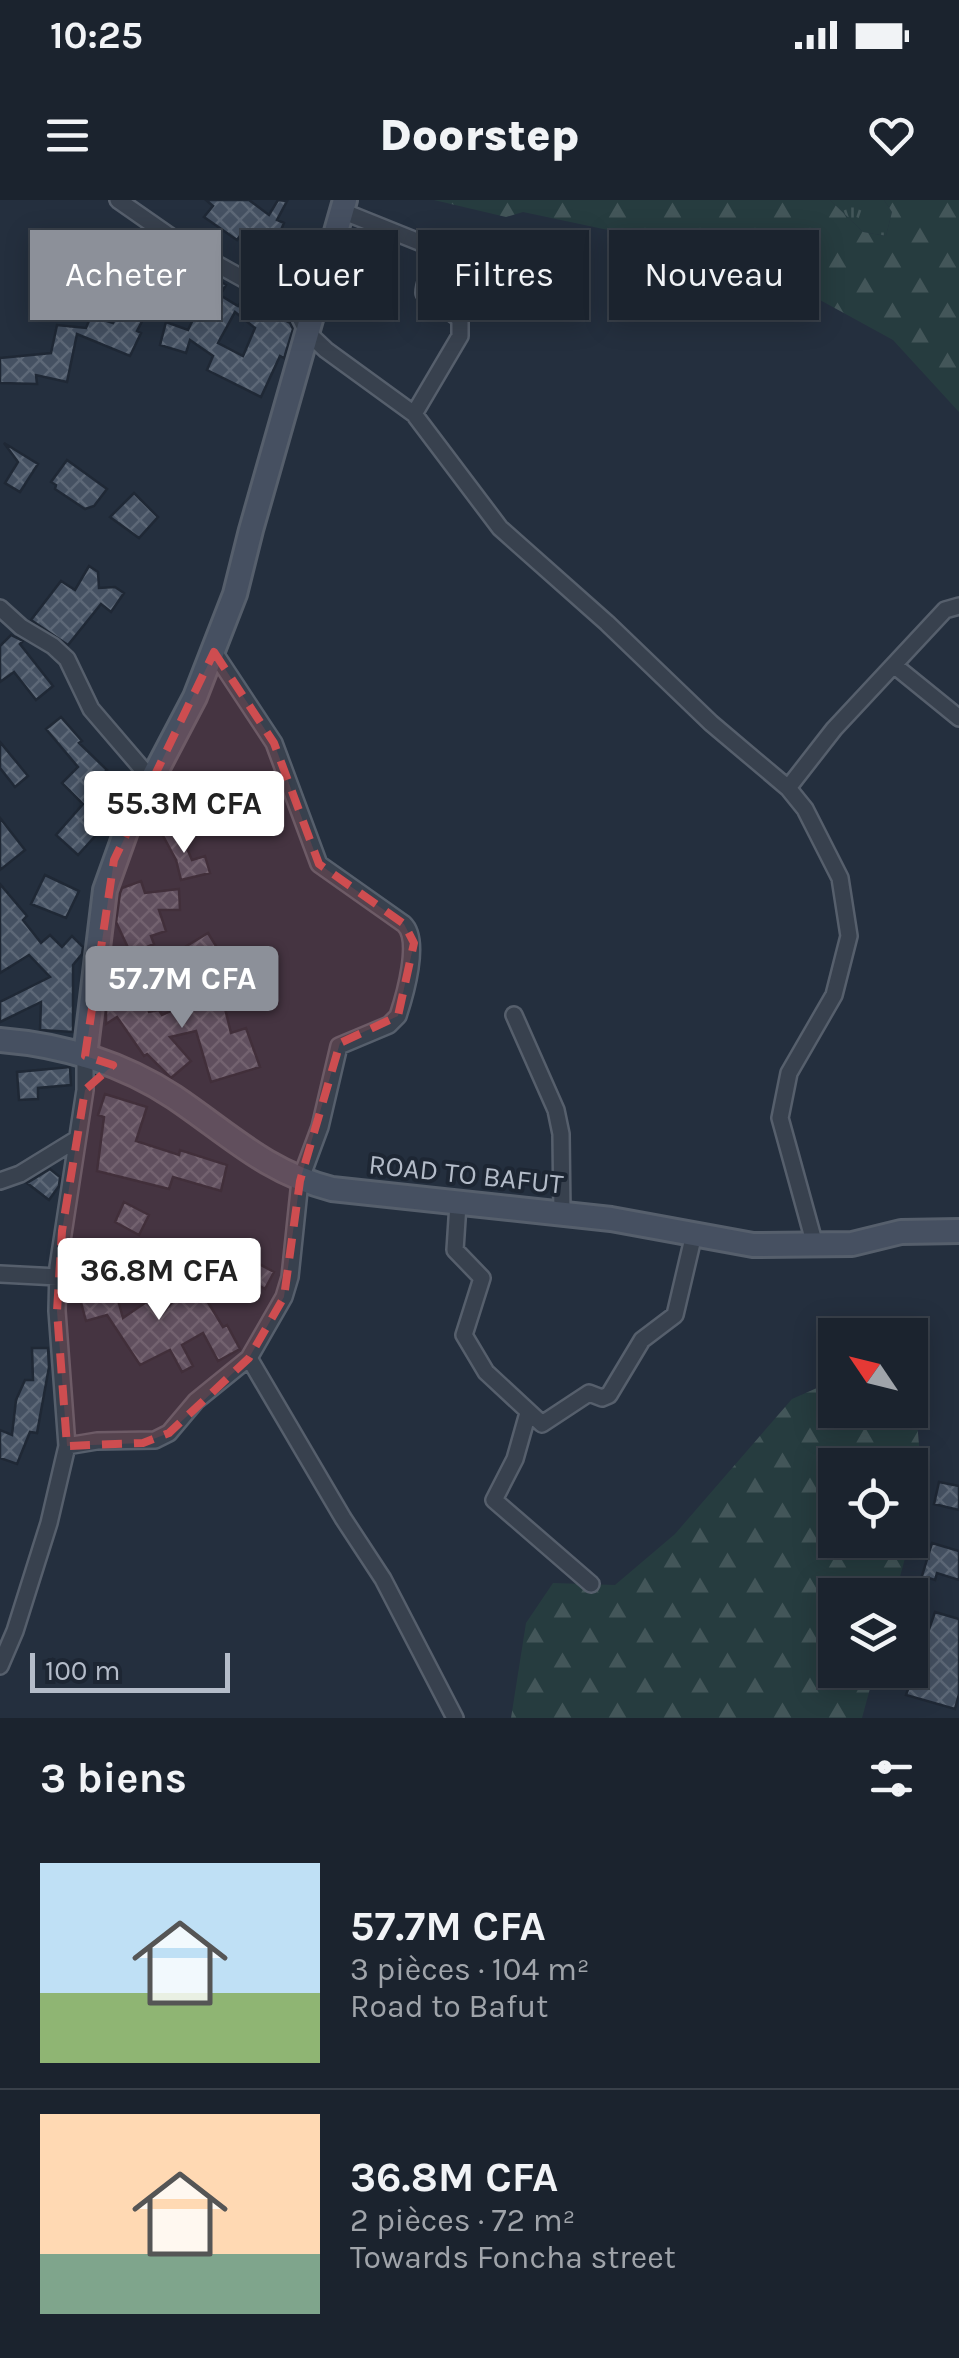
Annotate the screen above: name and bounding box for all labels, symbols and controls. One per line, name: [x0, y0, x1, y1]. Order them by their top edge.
text: 10:25: [50, 13, 143, 58]
icon: menu: [40, 108, 95, 163]
icon: heart: [864, 108, 919, 163]
text: Doorstep: [380, 109, 579, 161]
chip: Acheter: [30, 230, 221, 320]
chip: Louer: [241, 230, 398, 320]
chip: Filtres: [418, 230, 589, 320]
chip: Nouveau: [609, 230, 819, 320]
pin: 55.3M CFA: [70, 771, 298, 856]
text: 55.3M CFA: [106, 785, 262, 822]
pin: 57.7M CFA: [68, 946, 296, 1031]
text: 57.7M CFA: [107, 960, 257, 997]
street label: ROAD TO BAFUT: [367, 1147, 565, 1201]
pin: 36.8M CFA: [45, 1238, 273, 1323]
text: 36.8M CFA: [80, 1252, 238, 1289]
north arrow: [818, 1318, 928, 1428]
map controls: [818, 1318, 928, 1688]
button: locate: [818, 1448, 928, 1558]
button: layers: [818, 1578, 928, 1688]
scale bar: [30, 1648, 230, 1692]
text: 100 m: [45, 1654, 120, 1687]
icon: filters: [864, 1751, 919, 1806]
text: 3 biens: [40, 1753, 187, 1803]
text: 57.7M CFA: [350, 1901, 546, 1951]
icon: home: [120, 1903, 240, 2023]
text: 3 pièces · 104 m²: [350, 1951, 590, 1988]
text: Road to Bafut: [350, 1988, 548, 2025]
text: 36.8M CFA: [350, 2152, 558, 2202]
icon: home: [120, 2154, 240, 2274]
text: 2 pièces · 72 m²: [350, 2202, 575, 2239]
text: Towards Foncha street: [350, 2239, 676, 2276]

